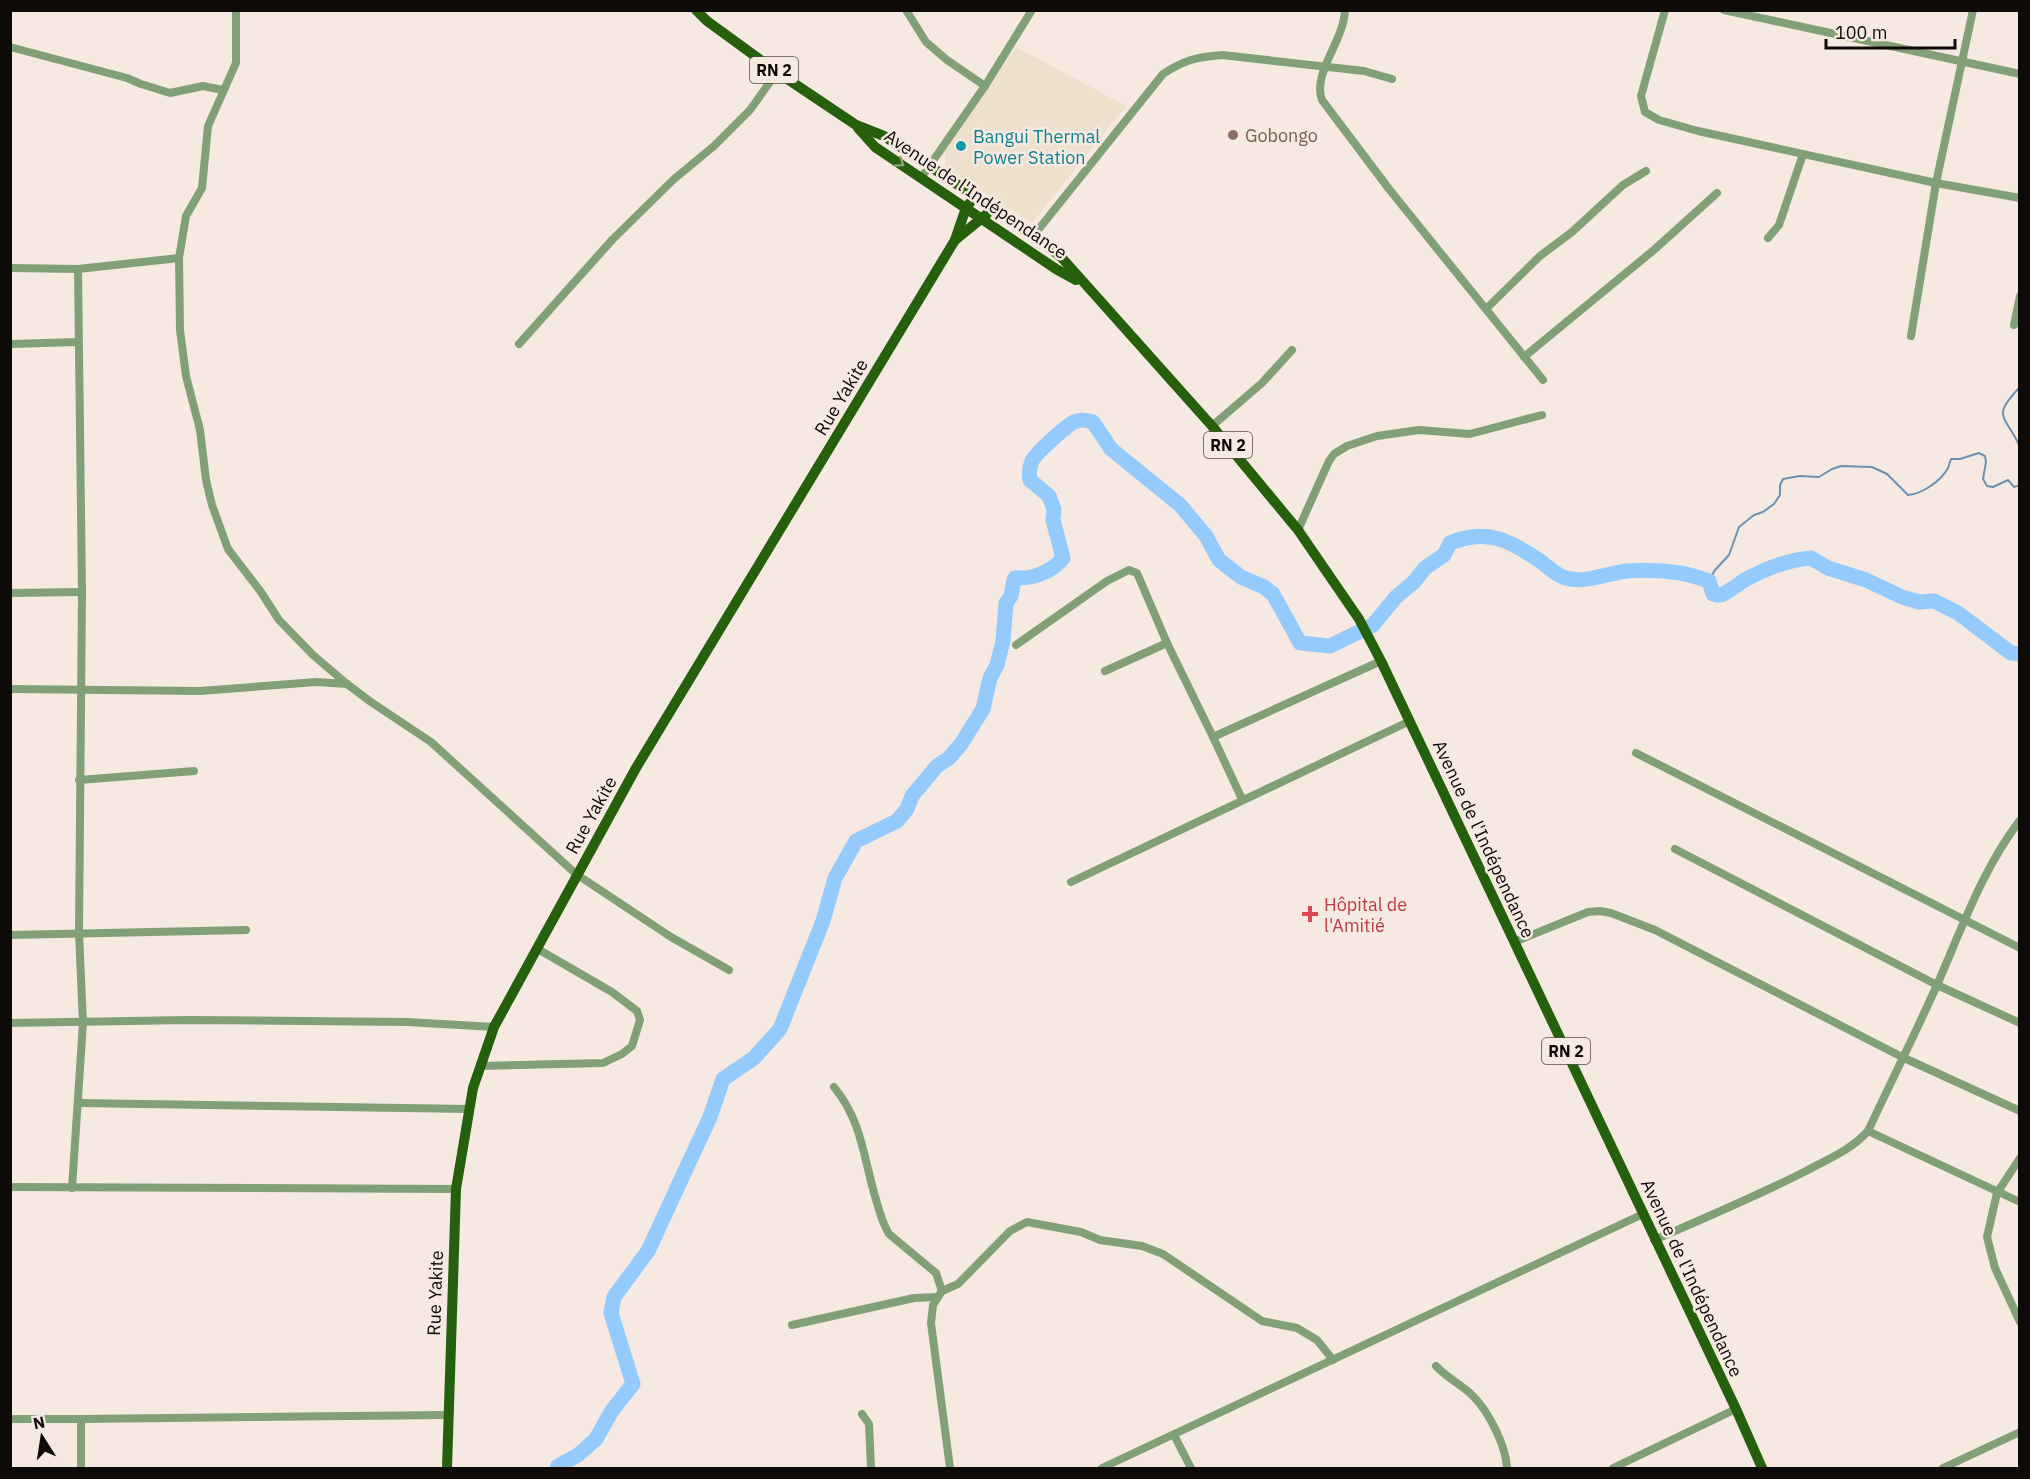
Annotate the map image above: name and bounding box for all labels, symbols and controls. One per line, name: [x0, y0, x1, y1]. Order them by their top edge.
scale bar: [1826, 12, 1955, 50]
text: 100 m: [1835, 21, 1887, 44]
road number: RN 2: [750, 57, 798, 83]
street label: Avenue de l'Indépendance: [880, 124, 1072, 264]
place label: Gobongo: [1245, 124, 1318, 147]
place label: Bangui Thermal Power Station: [973, 125, 1100, 169]
marker: Gobongo: [1226, 128, 1240, 142]
marker: Bangui Thermal Power Station: [954, 139, 968, 153]
one-way arrow: [893, 156, 904, 167]
street label: Rue Yakite: [809, 354, 873, 440]
road number: RN 2: [1204, 432, 1252, 458]
street label: Avenue de l'Indépendance: [1428, 736, 1540, 942]
street label: Rue Yakite: [560, 772, 622, 858]
place label: Hôpital de l'Amitié: [1324, 893, 1407, 937]
marker: Hôpital de l'Amitié: [1301, 905, 1319, 923]
road number: RN 2: [1542, 1038, 1590, 1064]
street label: Avenue de l'Indépendance: [1636, 1175, 1748, 1381]
street label: Rue Yakite: [422, 1250, 448, 1336]
north arrow: [12, 1407, 72, 1467]
text: N: [31, 1411, 47, 1433]

